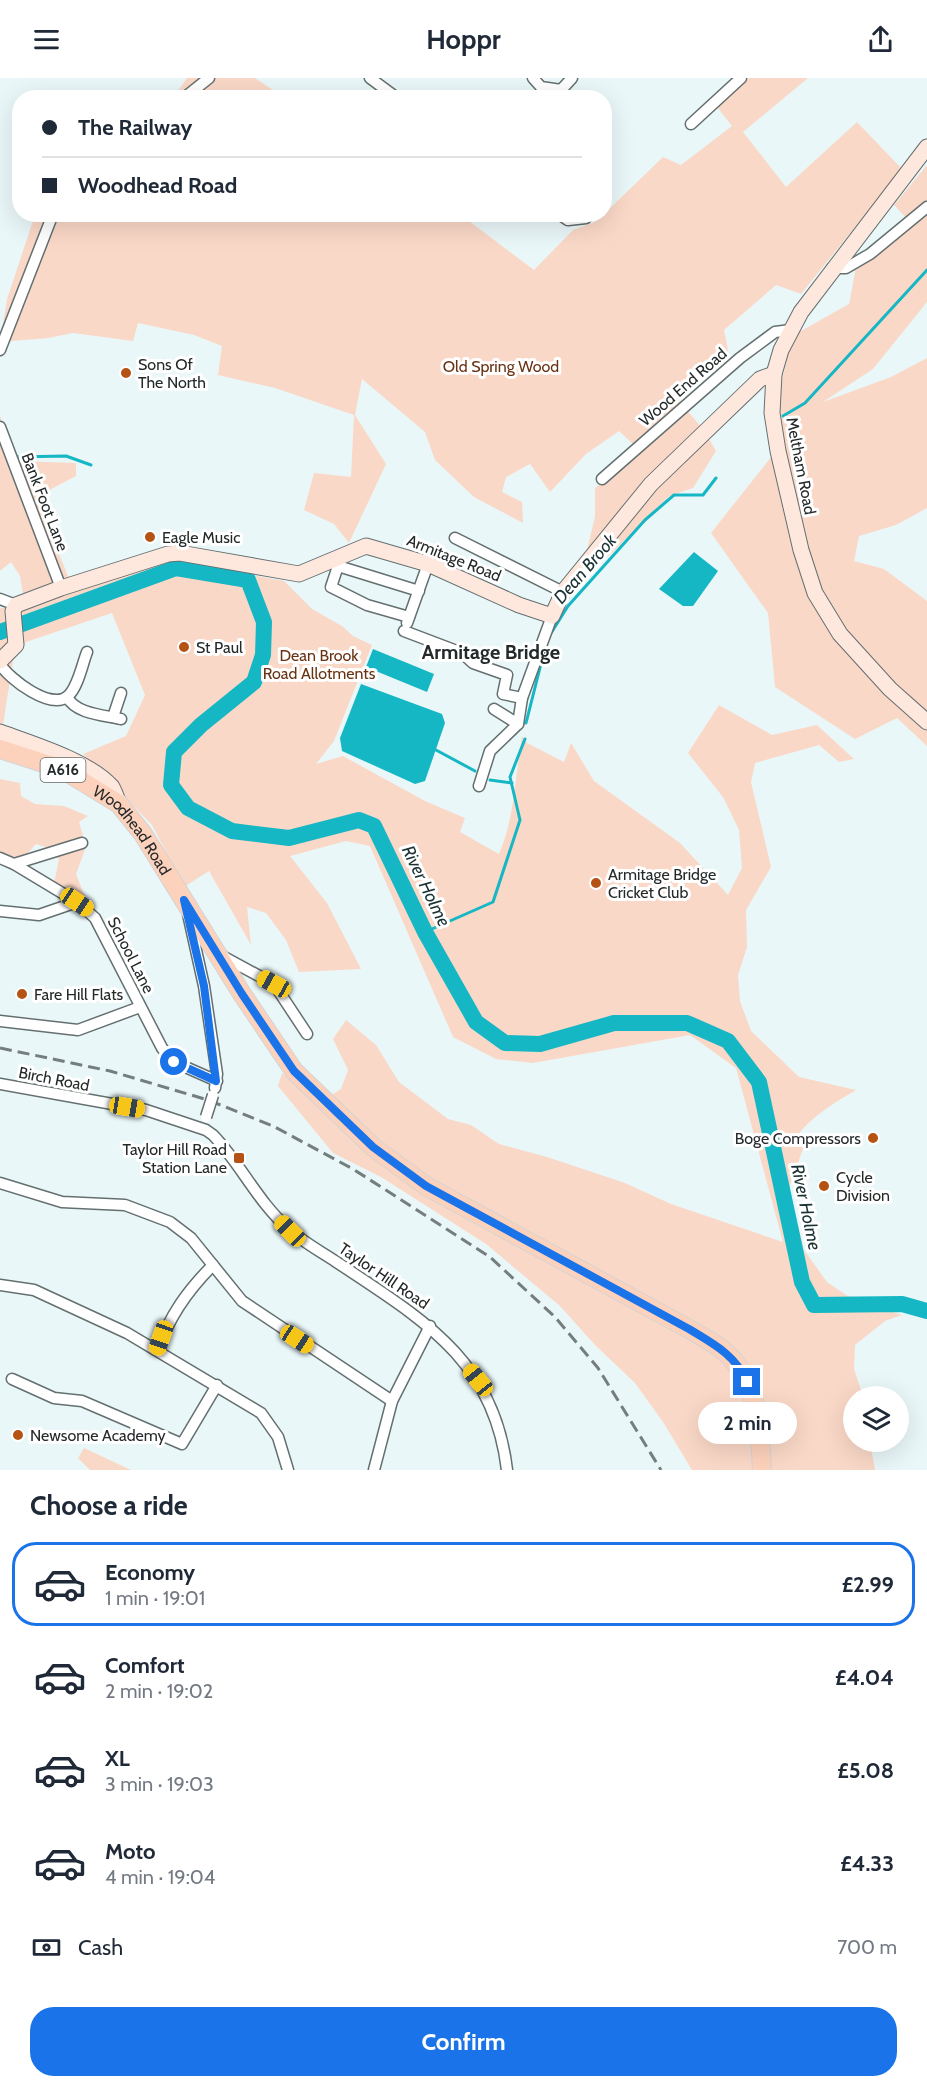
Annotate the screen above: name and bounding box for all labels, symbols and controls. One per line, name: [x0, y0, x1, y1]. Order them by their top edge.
icon: menu: [30, 23, 63, 56]
text: Hoppr: [426, 23, 501, 56]
icon: share: [864, 23, 897, 56]
text: The Railway: [78, 114, 192, 141]
text: Woodhead Road: [78, 172, 237, 199]
street label: Wood End Road: [635, 344, 731, 430]
place label: Sons Of The North: [138, 355, 206, 392]
park label: Old Spring Wood: [443, 357, 559, 376]
marker: Sons Of The North: [119, 366, 133, 380]
street label: Meltham Road: [782, 416, 820, 516]
street label: Bank Foot Lane: [18, 450, 72, 554]
place label: Eagle Music: [162, 528, 240, 547]
water label: Dean Brook: [549, 529, 622, 608]
marker: Eagle Music: [143, 530, 157, 544]
street label: Armitage Road: [404, 530, 504, 586]
place label: St Paul: [196, 638, 243, 657]
marker: St Paul: [177, 640, 191, 654]
district label: Armitage Bridge: [422, 640, 560, 664]
park label: Dean Brook Road Allotments: [263, 646, 376, 683]
road number: A616: [40, 758, 86, 782]
street label: Woodhead Road: [90, 781, 175, 878]
water label: River Holme: [397, 842, 455, 930]
place label: Armitage Bridge Cricket Club: [608, 865, 716, 902]
marker: Armitage Bridge Cricket Club: [589, 876, 603, 890]
car: [57, 884, 97, 920]
street label: School Lane: [104, 914, 158, 996]
car: [254, 967, 294, 1001]
place label: Fare Hill Flats: [34, 985, 124, 1004]
marker: Fare Hill Flats: [15, 987, 29, 1001]
route start: [160, 1048, 187, 1075]
street label: Birch Road: [17, 1063, 91, 1095]
car: [108, 1095, 146, 1119]
place label: Boge Compressors: [735, 1129, 861, 1148]
marker: Boge Compressors: [866, 1131, 880, 1145]
place label: Taylor Hill Road Station Lane: [122, 1140, 227, 1177]
marker: Taylor Hill Road Station Lane: [232, 1151, 246, 1165]
water label: River Holme: [786, 1162, 826, 1252]
place label: Cycle Division: [836, 1168, 890, 1205]
marker: Cycle Division: [817, 1179, 831, 1193]
car: [271, 1212, 309, 1250]
street label: Taylor Hill Road: [335, 1239, 433, 1313]
car: [147, 1318, 175, 1358]
car: [277, 1322, 317, 1356]
car: [460, 1360, 496, 1400]
route end: [733, 1368, 760, 1395]
map controls: [843, 1386, 909, 1452]
button: layers: [843, 1386, 909, 1452]
callout: 2 min: [698, 1403, 796, 1445]
text: 2 min: [723, 1411, 772, 1435]
place label: Newsome Academy: [30, 1426, 166, 1445]
marker: Newsome Academy: [11, 1428, 25, 1442]
text: Choose a ride: [30, 1489, 188, 1522]
icon: car: [33, 1557, 87, 1611]
text: Economy: [105, 1559, 195, 1586]
text: £2.99: [842, 1571, 894, 1598]
text: 1 min · 19:01: [105, 1586, 205, 1610]
icon: car: [33, 1650, 87, 1704]
text: Comfort: [105, 1652, 184, 1679]
text: £4.04: [835, 1664, 894, 1691]
text: 2 min · 19:02: [105, 1679, 213, 1703]
icon: car: [33, 1743, 87, 1797]
text: XL: [105, 1745, 130, 1772]
text: £5.08: [837, 1757, 894, 1784]
text: 3 min · 19:03: [105, 1772, 214, 1796]
icon: car: [33, 1836, 87, 1890]
text: Moto: [105, 1838, 156, 1865]
text: £4.33: [840, 1850, 894, 1877]
text: 4 min · 19:04: [105, 1865, 215, 1889]
icon: cash: [30, 1931, 63, 1964]
text: Cash: [78, 1934, 123, 1961]
text: 700 m: [837, 1935, 897, 1959]
button: Confirm: [30, 2007, 897, 2076]

